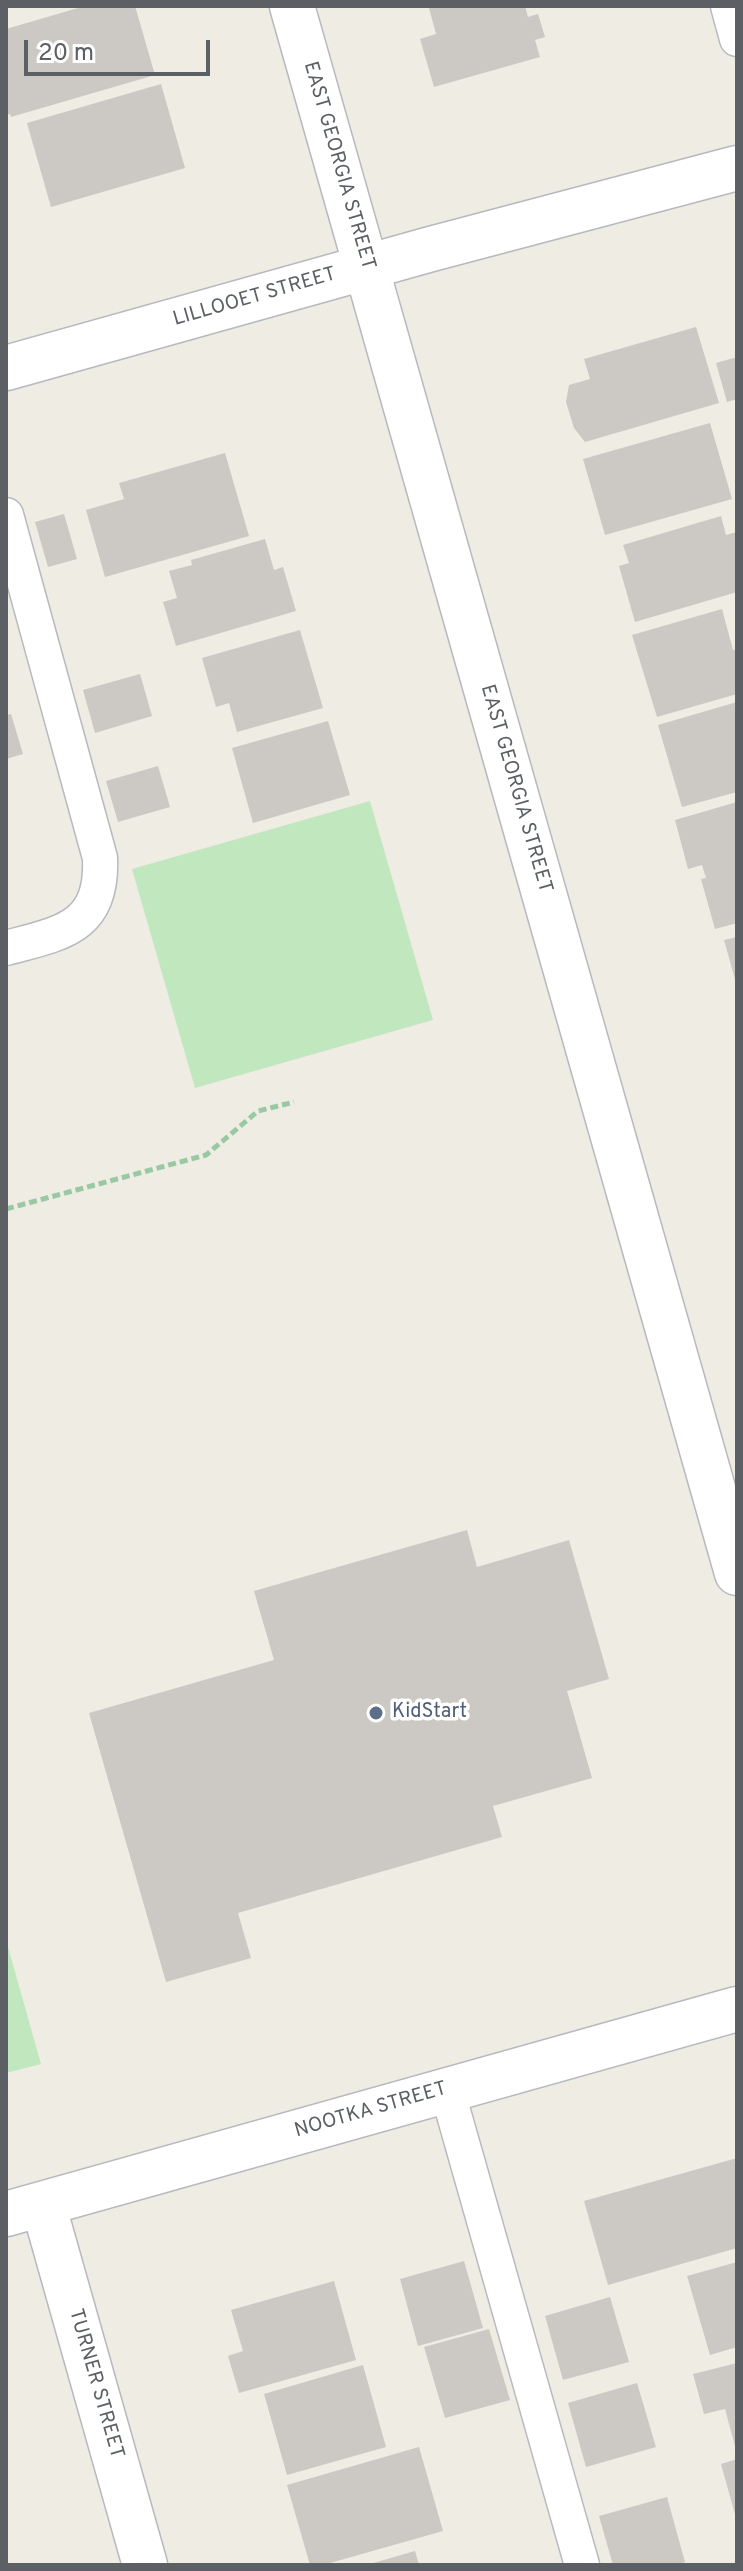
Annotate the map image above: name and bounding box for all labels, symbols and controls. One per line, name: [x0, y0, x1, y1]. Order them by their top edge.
scale bar: [28, 24, 214, 74]
text: 20 m: [38, 39, 94, 69]
street label: EAST GEORGIA STREET: [297, 59, 379, 273]
street label: LILLOOET STREET: [171, 263, 339, 333]
street label: EAST GEORGIA STREET: [474, 682, 556, 896]
place label: KidStart: [392, 1701, 467, 1725]
marker: KidStart: [367, 1704, 385, 1722]
street label: NOOTKA STREET: [292, 2078, 450, 2144]
street label: TURNER STREET: [62, 2306, 128, 2462]

